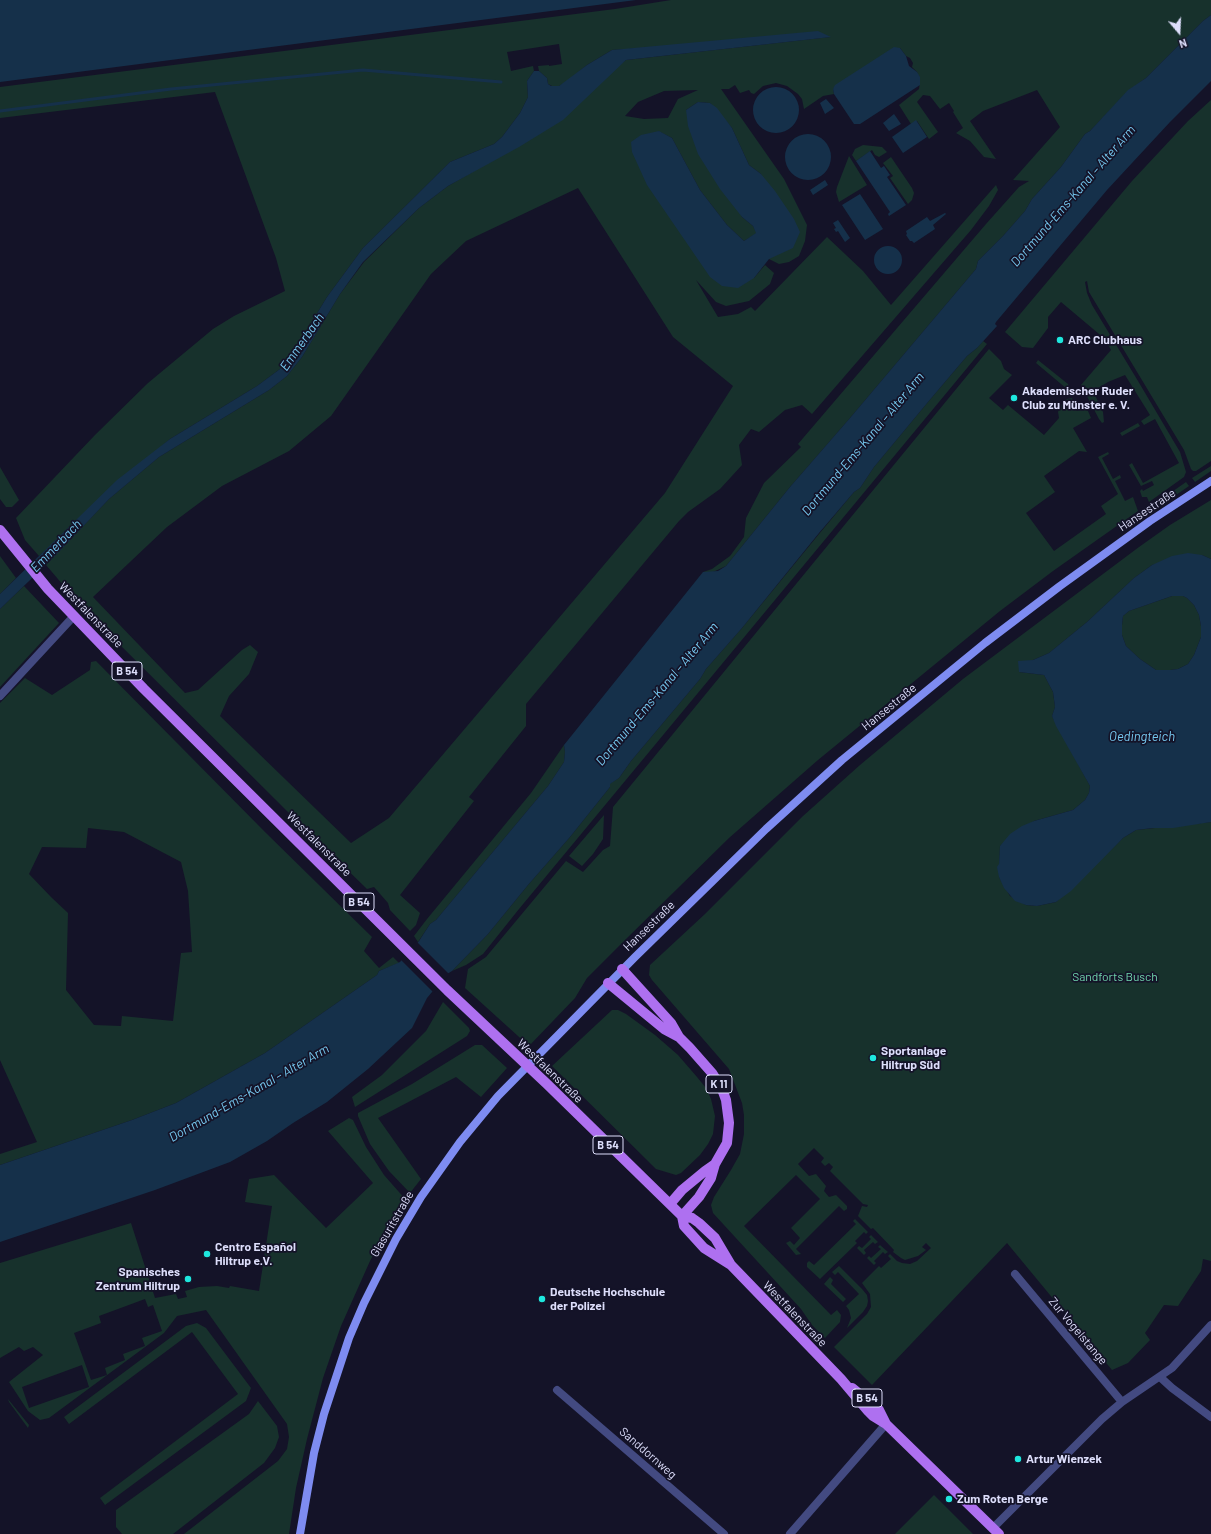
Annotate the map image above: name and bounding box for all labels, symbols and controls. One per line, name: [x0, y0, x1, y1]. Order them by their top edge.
north arrow: [1159, 12, 1199, 52]
text: N: [1177, 36, 1189, 51]
water label: Dortmund-Ems-Kanal – Alter Arm: [1007, 122, 1139, 270]
water label: Emmerbach: [276, 310, 328, 374]
place label: ARC Clubhaus: [1068, 333, 1142, 347]
marker: ARC Clubhaus: [1055, 335, 1065, 345]
water label: Dortmund-Ems-Kanal – Alter Arm: [799, 369, 927, 519]
place label: Akademischer Ruder Club zu Münster e. V.: [1022, 384, 1133, 412]
marker: Akademischer Ruder Club zu Münster e. V.: [1009, 393, 1019, 403]
street label: Hansestraße: [1116, 486, 1178, 534]
water label: Emmerbach: [27, 517, 85, 575]
street label: Westfalenstraße: [56, 579, 126, 651]
water label: Dortmund-Ems-Kanal – Alter Arm: [593, 619, 721, 769]
road number: B 54: [112, 662, 142, 680]
street label: Hansestraße: [859, 681, 919, 733]
water label: Oedingteich: [1109, 729, 1175, 745]
street label: Westfalenstraße: [284, 809, 354, 879]
road number: B 54: [344, 893, 374, 911]
street label: Hansestraße: [620, 898, 678, 954]
park label: Sandforts Busch: [1072, 970, 1158, 984]
street label: Westfalenstraße: [514, 1036, 586, 1106]
water label: Dortmund-Ems-Kanal – Alter Arm: [166, 1041, 332, 1145]
place label: Sportanlage Hiltrup Süd: [881, 1044, 946, 1072]
marker: Sportanlage Hiltrup Süd: [868, 1053, 878, 1063]
road number: K 11: [706, 1075, 732, 1093]
road number: B 54: [593, 1136, 623, 1154]
street label: Glasuritstraße: [367, 1188, 417, 1260]
place label: Centro Español Hiltrup e.V.: [215, 1240, 296, 1268]
marker: Centro Español Hiltrup e.V.: [202, 1249, 212, 1259]
place label: Spanisches Zentrum Hiltrup: [96, 1265, 180, 1293]
marker: Spanisches Zentrum Hiltrup: [183, 1274, 193, 1284]
street label: Westfalenstraße: [760, 1278, 830, 1350]
place label: Deutsche Hochschule der Polizei: [550, 1285, 665, 1313]
marker: Deutsche Hochschule der Polizei: [537, 1294, 547, 1304]
street label: Zur Vogelstange: [1046, 1294, 1110, 1368]
road number: B 54: [852, 1389, 882, 1407]
street label: Sanddornweg: [616, 1424, 680, 1482]
place label: Artur Wienzek: [1026, 1452, 1102, 1466]
marker: Artur Wienzek: [1013, 1454, 1023, 1464]
place label: Zum Roten Berge: [957, 1492, 1048, 1506]
marker: Zum Roten Berge: [944, 1494, 954, 1504]

